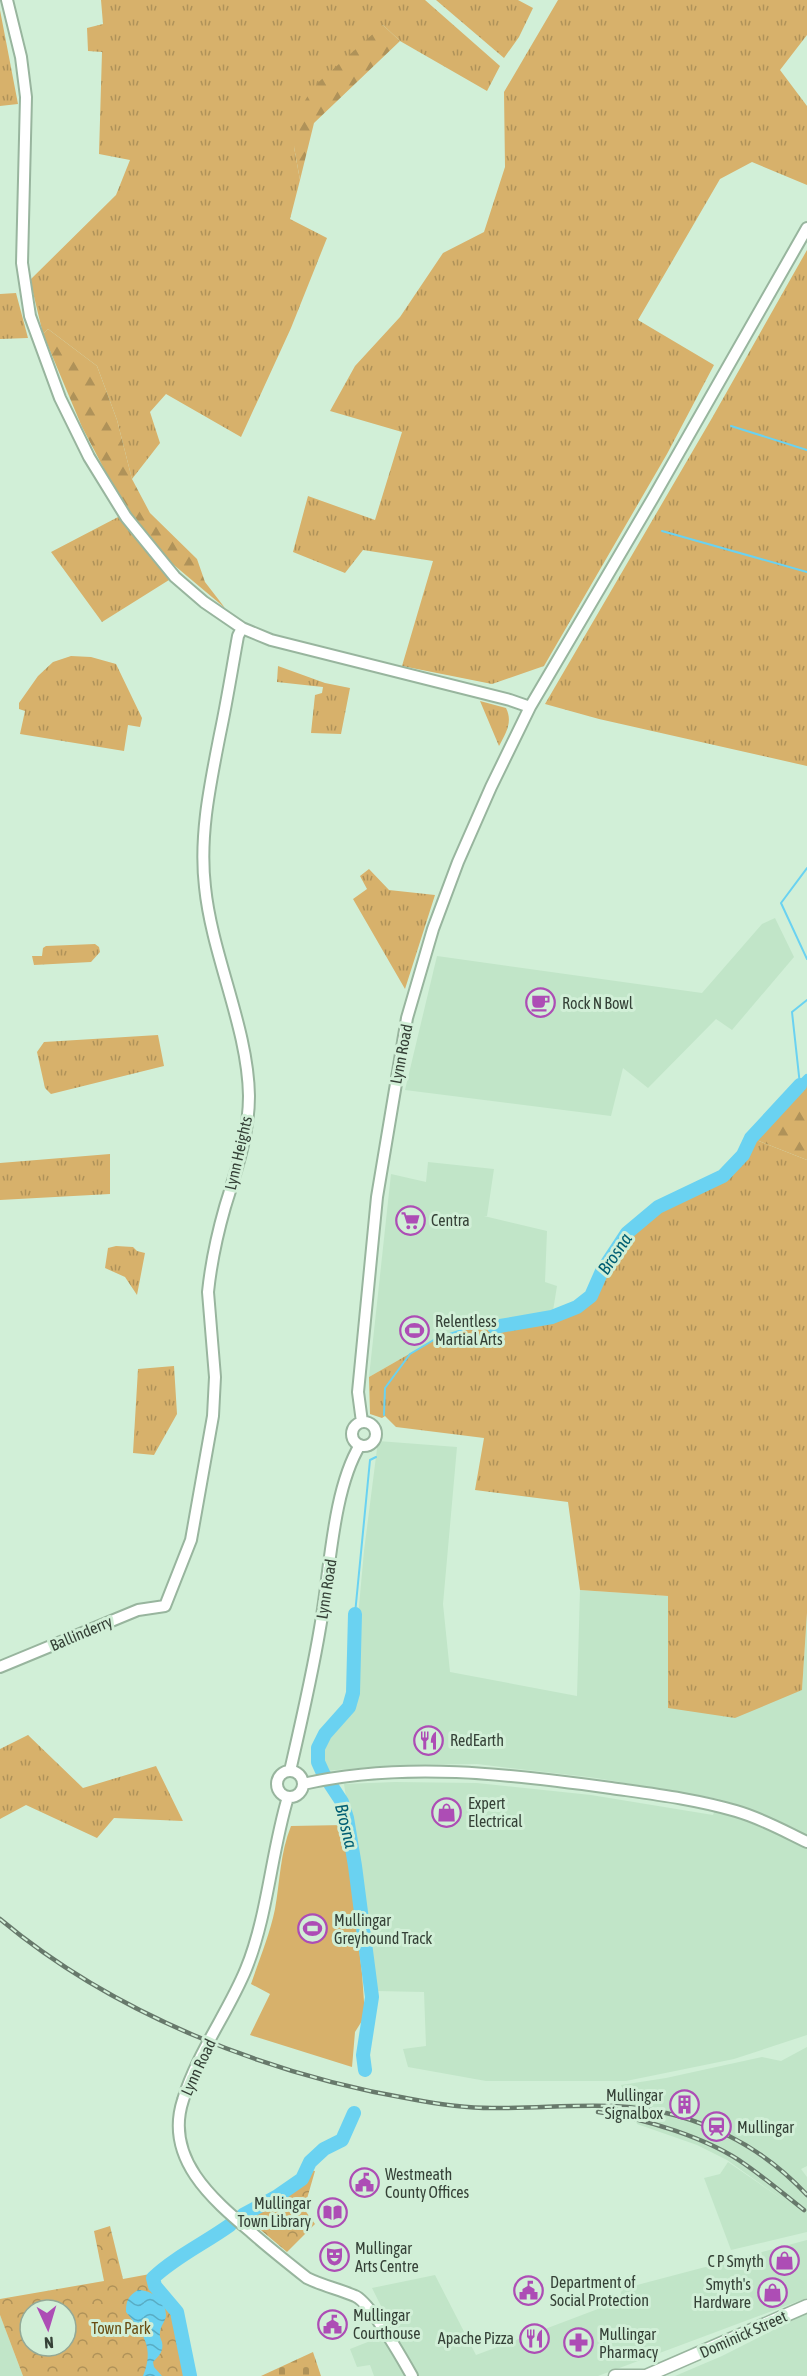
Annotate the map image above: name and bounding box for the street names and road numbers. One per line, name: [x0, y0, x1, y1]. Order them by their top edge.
street label: Lynn Road: [386, 1023, 417, 1086]
street label: Lynn Heights: [221, 1114, 256, 1192]
street label: Lynn Road: [312, 1558, 341, 1620]
street label: Ballinderry: [47, 1612, 116, 1655]
street label: Lynn Road: [177, 2036, 220, 2099]
street label: Dominick Street: [697, 2307, 790, 2361]

